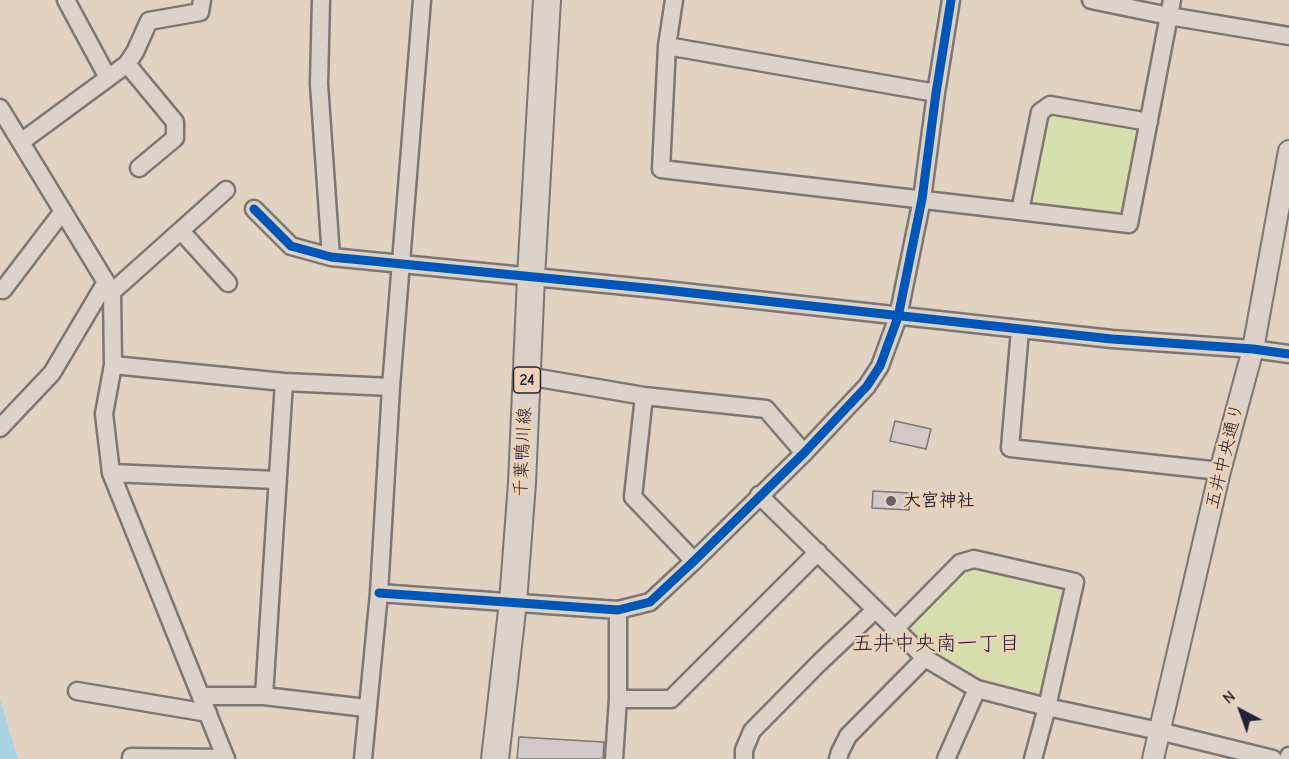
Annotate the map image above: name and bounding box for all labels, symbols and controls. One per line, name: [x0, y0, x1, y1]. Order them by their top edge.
road number: 24: [514, 367, 540, 393]
street label: 五井中央通り: [1201, 401, 1249, 511]
street label: 千葉鴨川線: [510, 406, 536, 498]
place label: 大宮神社: [903, 490, 975, 512]
marker: 大宮神社: [884, 494, 898, 508]
district label: 五井中央南一丁目: [852, 631, 1020, 657]
north arrow: [1211, 681, 1271, 741]
text: N: [1219, 687, 1239, 708]

